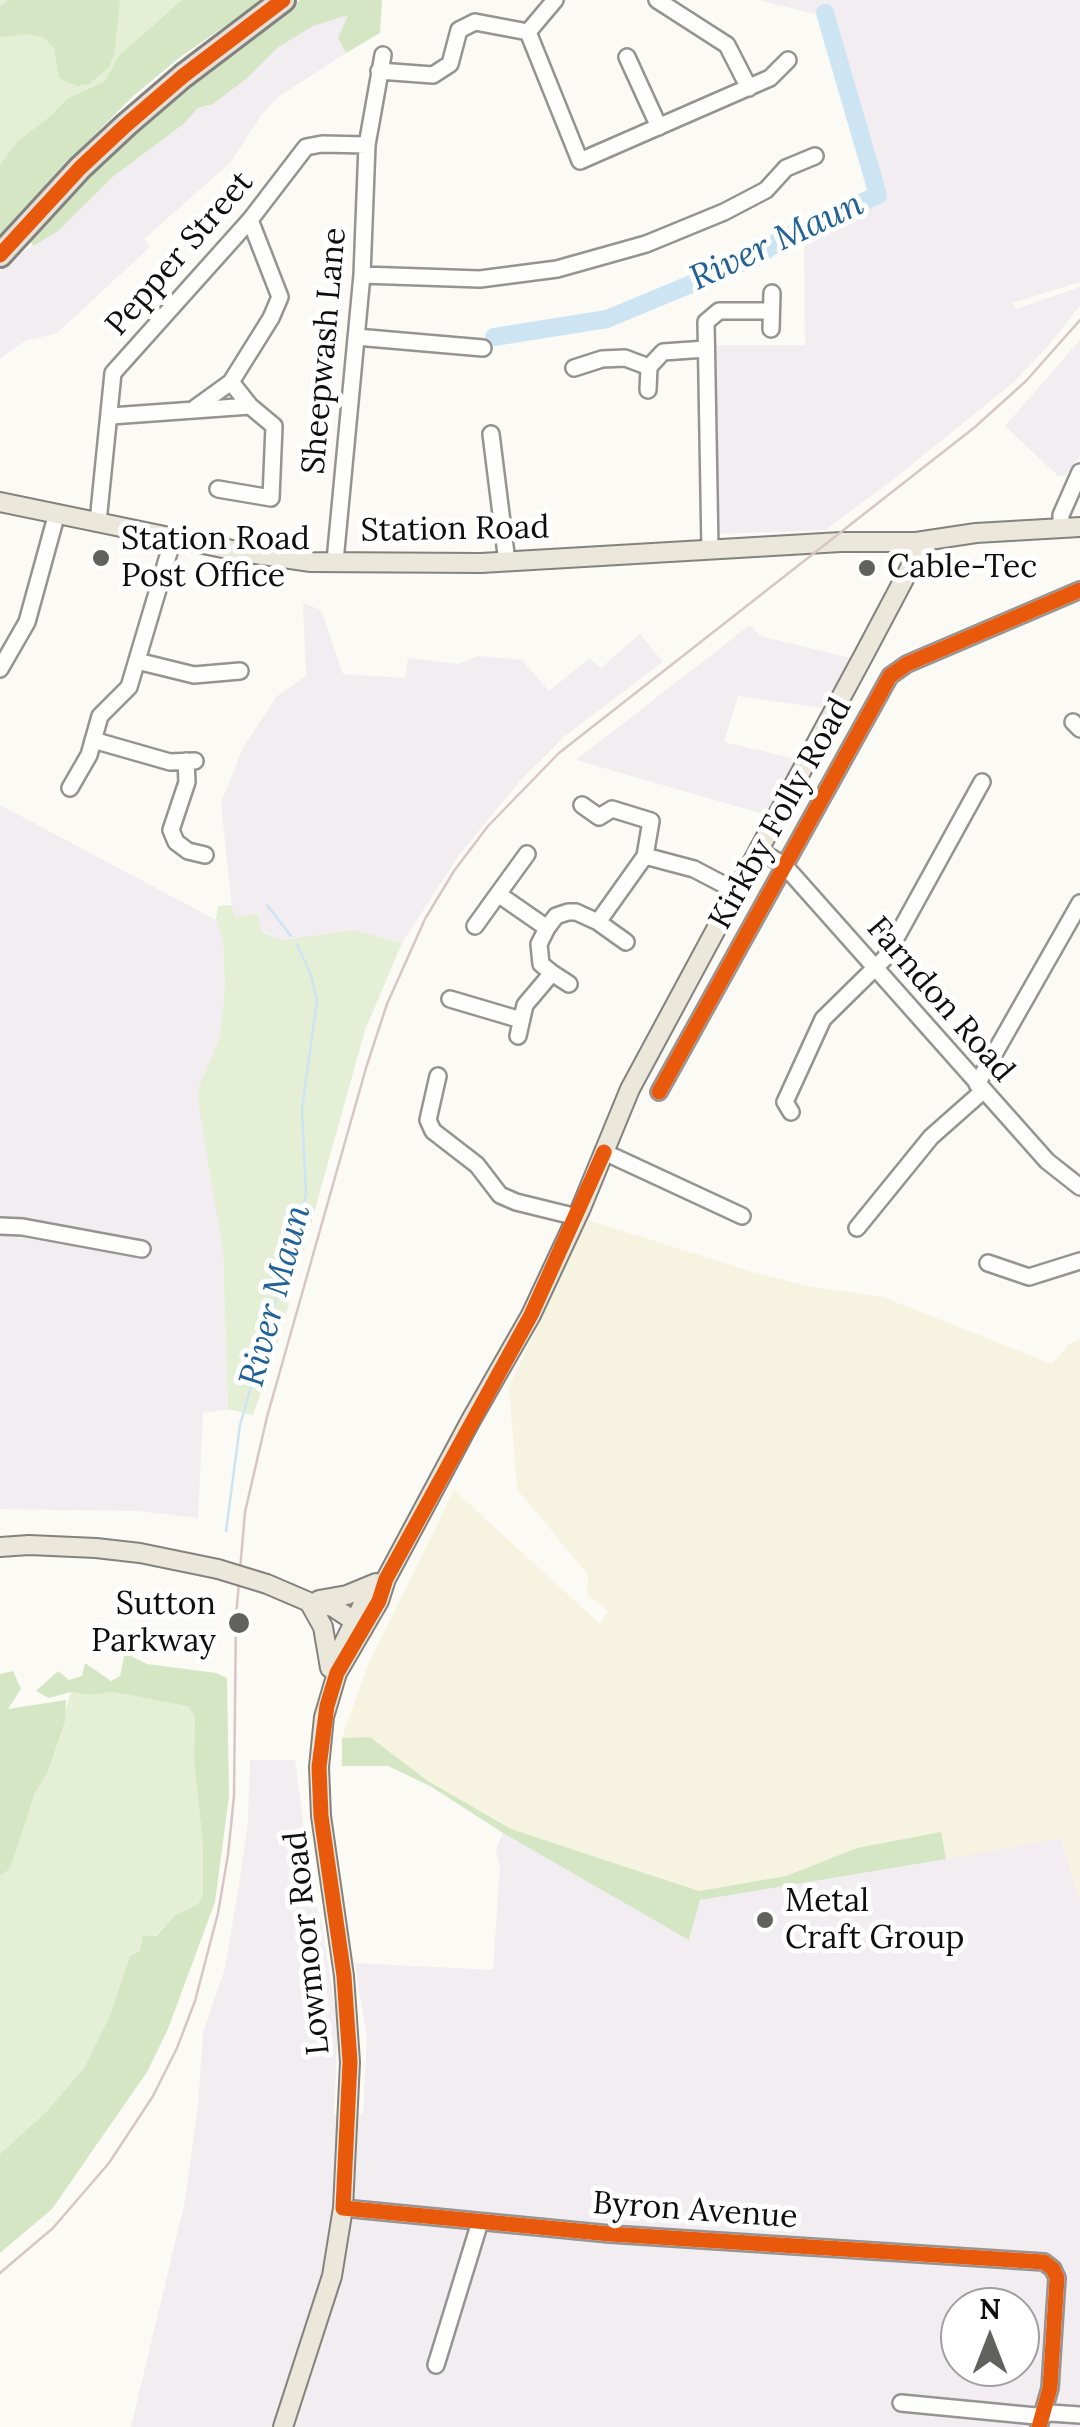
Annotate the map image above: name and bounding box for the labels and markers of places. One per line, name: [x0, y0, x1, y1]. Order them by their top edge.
place label: Station Road Post Office: [121, 521, 310, 596]
marker: Station Road Post Office: [90, 547, 112, 569]
place label: Cable-Tec: [887, 549, 1037, 587]
marker: Cable-Tec: [856, 557, 878, 579]
place label: Sutton Parkway: [91, 1586, 216, 1661]
marker: Sutton Parkway: [226, 1610, 252, 1636]
place label: Metal Craft Group: [785, 1883, 964, 1958]
marker: Metal Craft Group: [754, 1909, 776, 1931]

